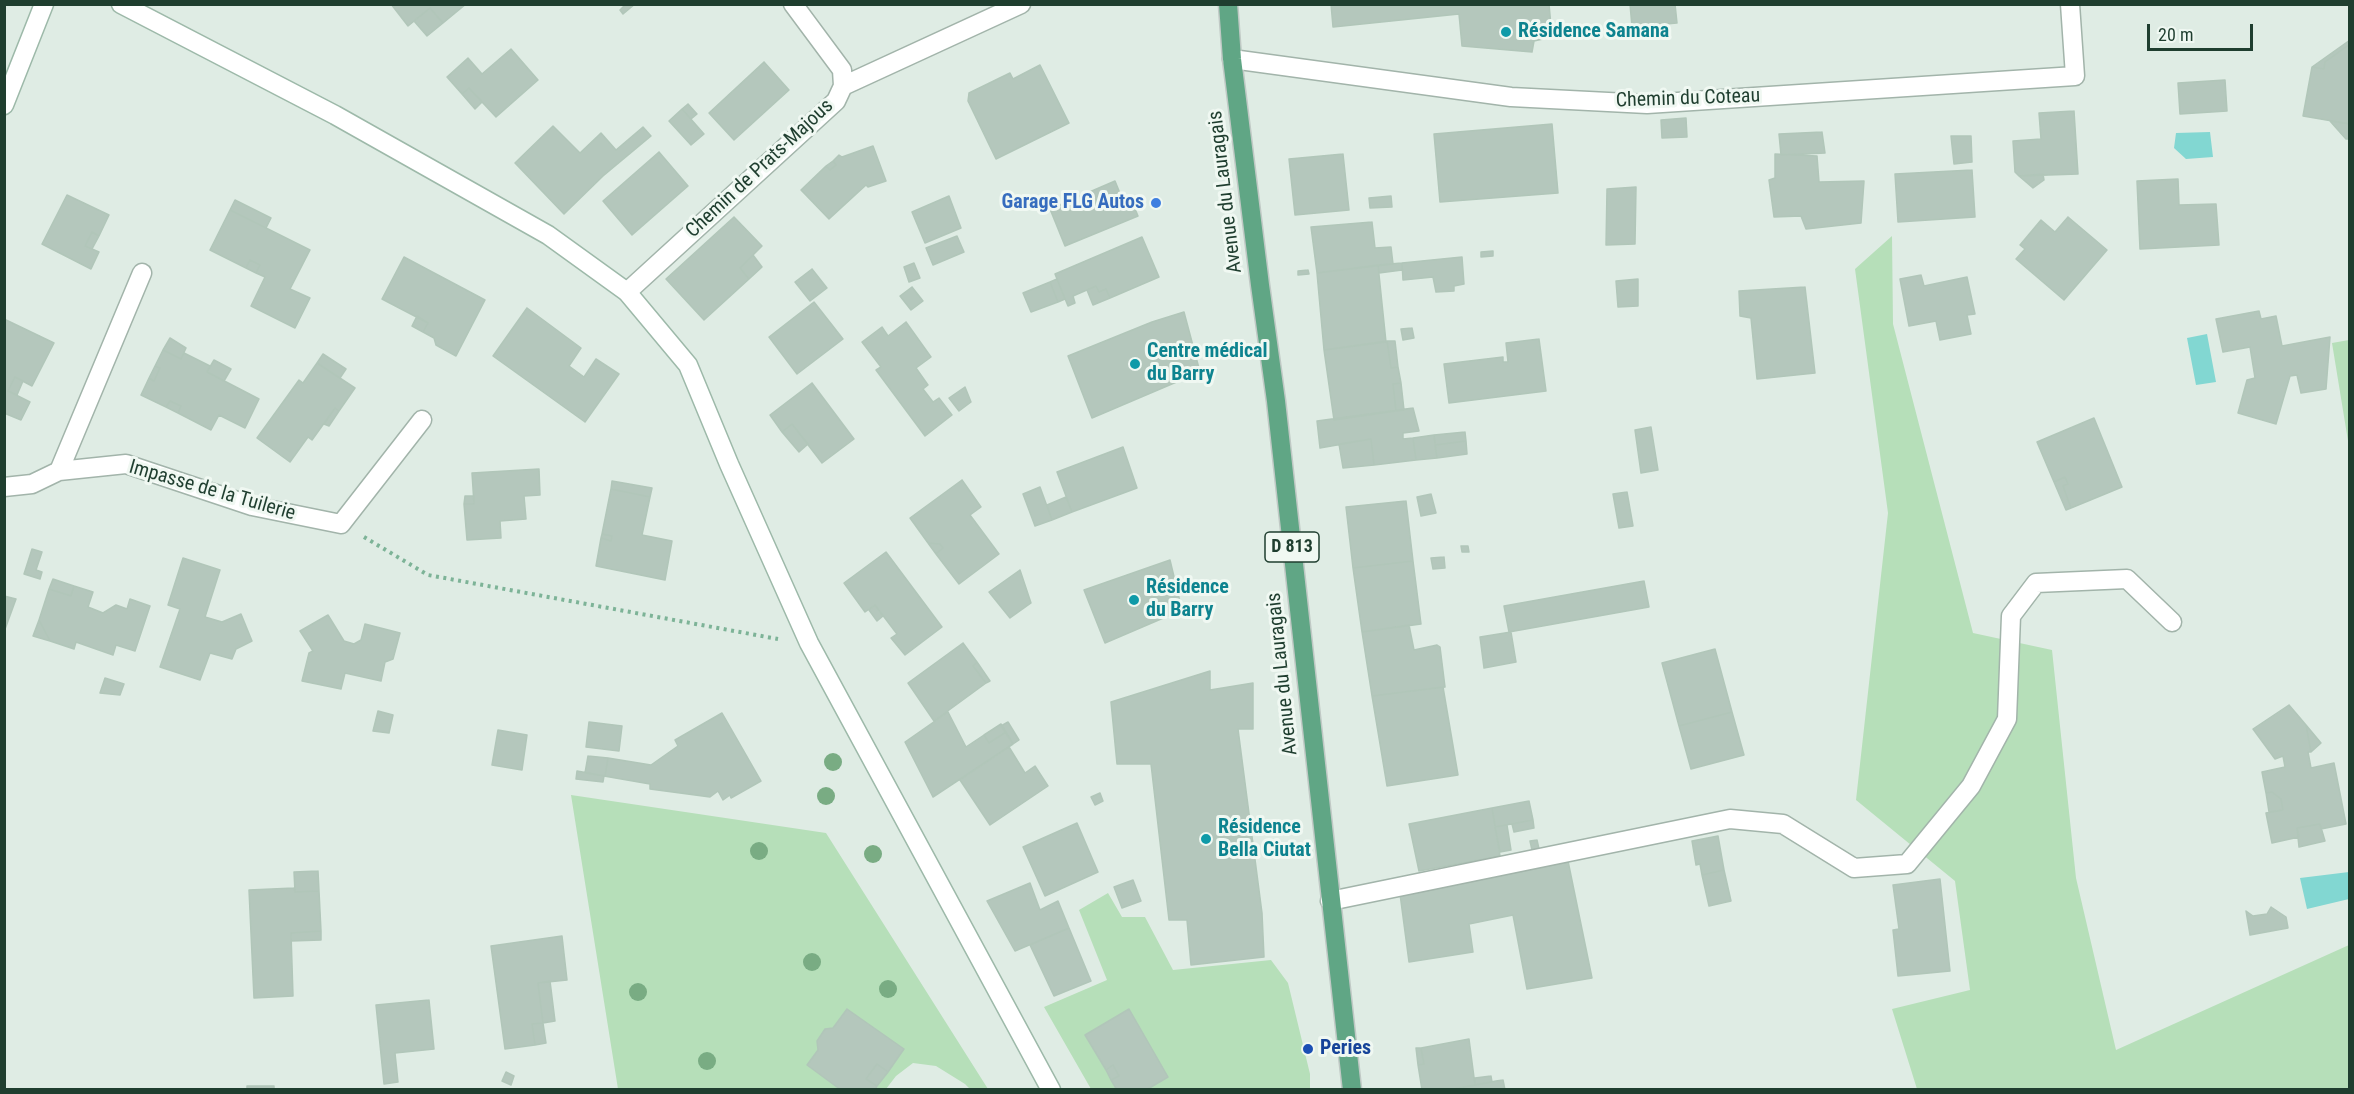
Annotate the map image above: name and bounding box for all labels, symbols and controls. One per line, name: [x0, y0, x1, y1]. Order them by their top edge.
scale bar: [2150, 12, 2256, 50]
place label: Résidence Samana: [1518, 20, 1669, 44]
text: 20 m: [2158, 24, 2193, 45]
marker: Résidence Samana: [1499, 25, 1513, 39]
street label: Chemin du Coteau: [1615, 84, 1761, 114]
street label: Chemin de Prats-Majous: [681, 95, 839, 243]
street label: Avenue du Lauragais: [1204, 109, 1248, 275]
place label: Garage FLG Autos: [1002, 191, 1144, 215]
marker: Garage FLG Autos: [1149, 196, 1163, 210]
place label: Centre médical du Barry: [1147, 340, 1268, 387]
marker: Centre médical du Barry: [1128, 357, 1142, 371]
street label: Impasse de la Tuilerie: [126, 456, 298, 526]
road number: D 813: [1265, 532, 1319, 562]
place label: Résidence du Barry: [1146, 576, 1229, 623]
street label: Avenue du Lauragais: [1263, 591, 1303, 757]
marker: Résidence du Barry: [1127, 593, 1141, 607]
place label: Résidence Bella Ciutat: [1218, 816, 1311, 863]
marker: Résidence Bella Ciutat: [1199, 832, 1213, 846]
place label: Peries: [1320, 1037, 1371, 1061]
marker: Peries: [1301, 1042, 1315, 1056]

